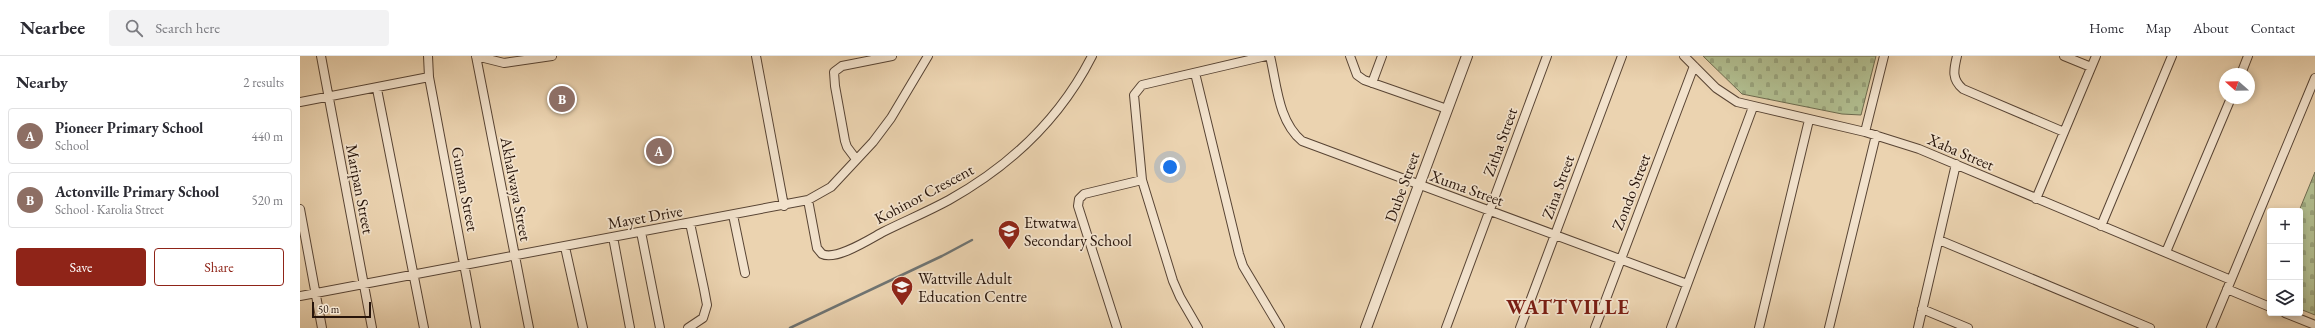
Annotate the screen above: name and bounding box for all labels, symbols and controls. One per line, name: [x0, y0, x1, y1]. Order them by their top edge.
search box: [109, 10, 389, 46]
text: Nearbee: [20, 15, 85, 40]
icon: search: [123, 17, 145, 39]
text: Search here: [155, 18, 220, 37]
text: Home: [2089, 19, 2124, 37]
text: Map: [2146, 19, 2171, 37]
text: About: [2193, 19, 2229, 37]
text: Contact: [2251, 19, 2295, 37]
north arrow: [2219, 68, 2255, 104]
text: Nearby: [16, 71, 68, 93]
text: 2 results: [243, 74, 284, 91]
pin: B: [549, 84, 575, 114]
street label: Zitha Street: [1478, 105, 1522, 179]
text: Pioneer Primary School: [55, 118, 203, 137]
text: A: [25, 128, 35, 145]
text: 440 m: [252, 128, 283, 145]
street label: Xaba Street: [1924, 128, 1997, 175]
street label: Akhalwaya Street: [495, 134, 536, 243]
pin: A: [646, 136, 672, 166]
text: School: [55, 137, 89, 154]
street label: Maripan Street: [341, 142, 379, 236]
street label: Guman Street: [447, 145, 483, 233]
street label: Dube Street: [1380, 149, 1424, 225]
street label: Zondo Street: [1607, 151, 1655, 233]
street label: Zina Street: [1537, 152, 1579, 222]
your location: [1160, 157, 1180, 177]
street label: Kohinor Crescent: [871, 159, 977, 229]
street label: Xuma Street: [1426, 165, 1507, 211]
text: Actonville Primary School: [55, 182, 219, 201]
text: B: [26, 192, 34, 209]
text: 520 m: [252, 192, 283, 209]
street label: Mayet Drive: [606, 200, 684, 234]
text: School · Karolia Street: [55, 201, 164, 218]
map controls: [2267, 208, 2303, 316]
button: +: [2267, 208, 2303, 244]
place label: Etwatwa Secondary School: [1024, 212, 1132, 251]
school or university icon: Etwatwa Secondary School: [996, 218, 1022, 251]
button: −: [2267, 244, 2303, 280]
button: Save: [16, 248, 146, 286]
button: Share: [154, 248, 284, 286]
place label: Wattville Adult Education Centre: [918, 268, 1027, 307]
school or university icon: Wattville Adult Education Centre: [889, 274, 915, 307]
button: layers: [2267, 280, 2303, 316]
district label: WATTVILLE: [1506, 294, 1630, 320]
scale bar: [312, 300, 371, 319]
text: 50 m: [318, 302, 339, 316]

